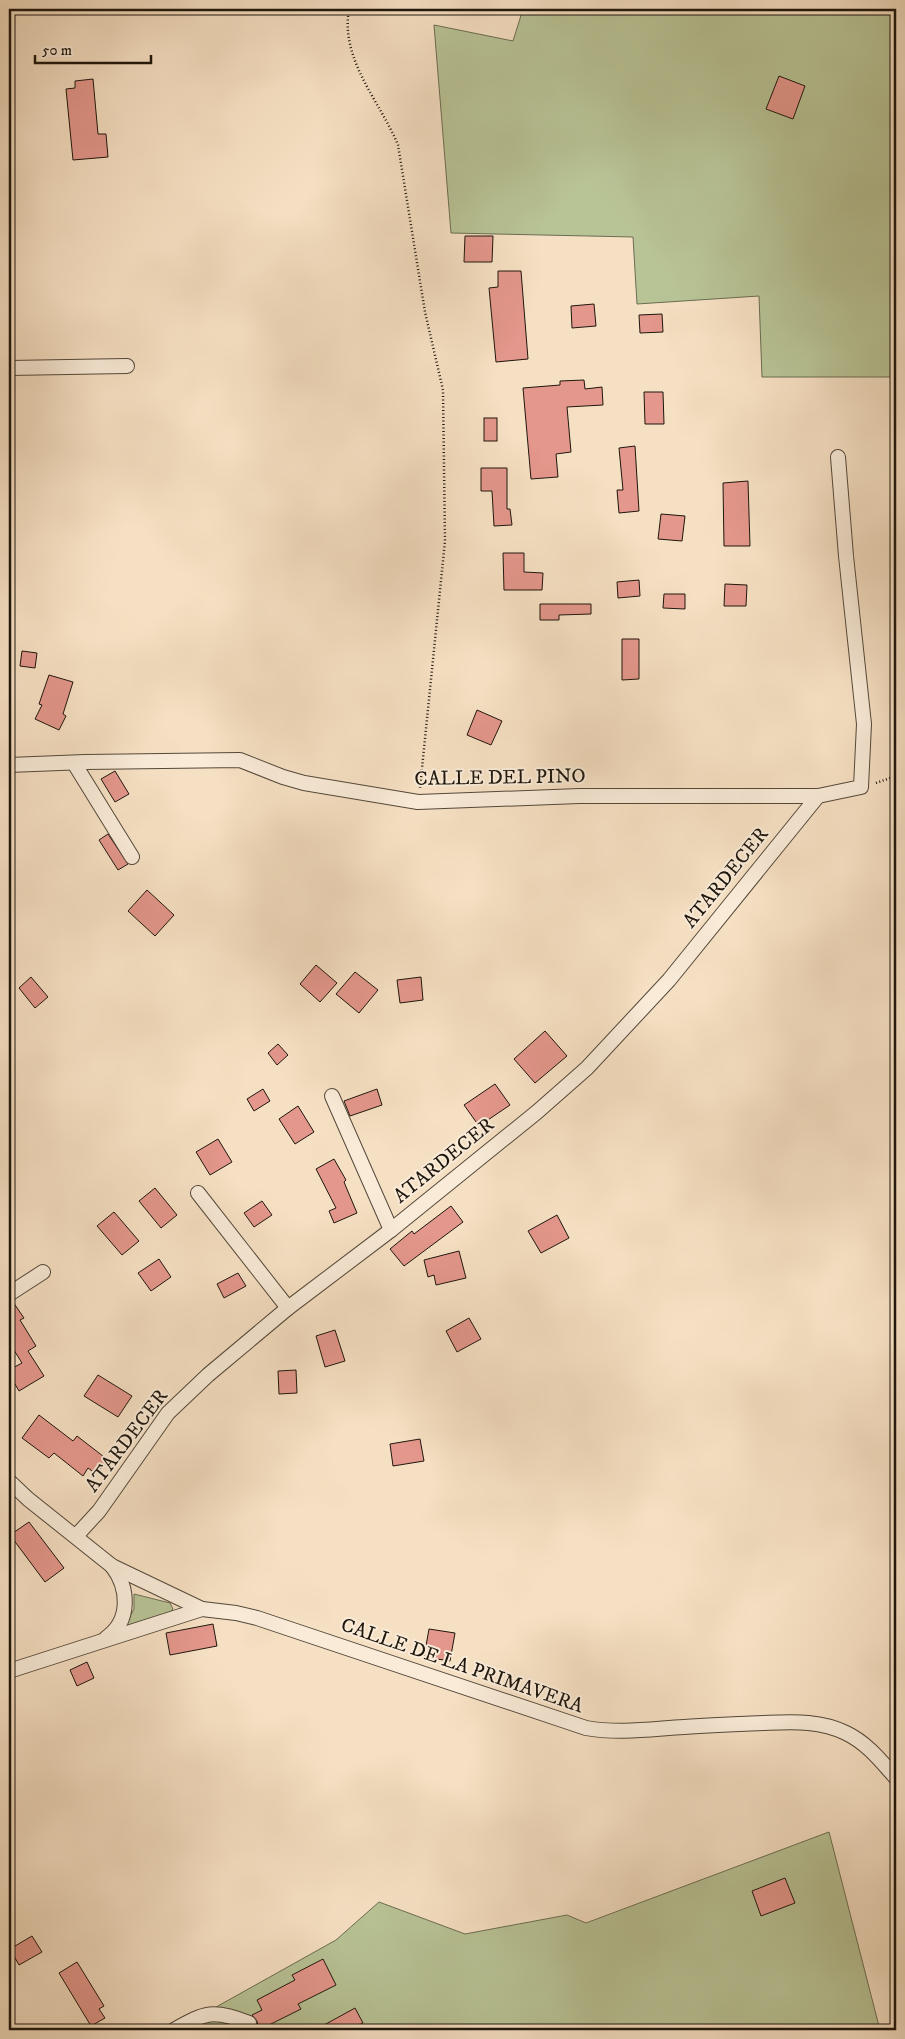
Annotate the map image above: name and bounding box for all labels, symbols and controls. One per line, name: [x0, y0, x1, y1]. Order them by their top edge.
scale bar: [35, 32, 151, 64]
text: 50 m: [42, 41, 72, 60]
street label: CALLE DEL PINO: [414, 764, 586, 792]
street label: ATARDECER: [678, 823, 774, 933]
street label: ATARDECER: [389, 1113, 499, 1209]
street label: ATARDECER: [80, 1385, 174, 1497]
street label: CALLE DE LA PRIMAVERA: [338, 1613, 587, 1719]

